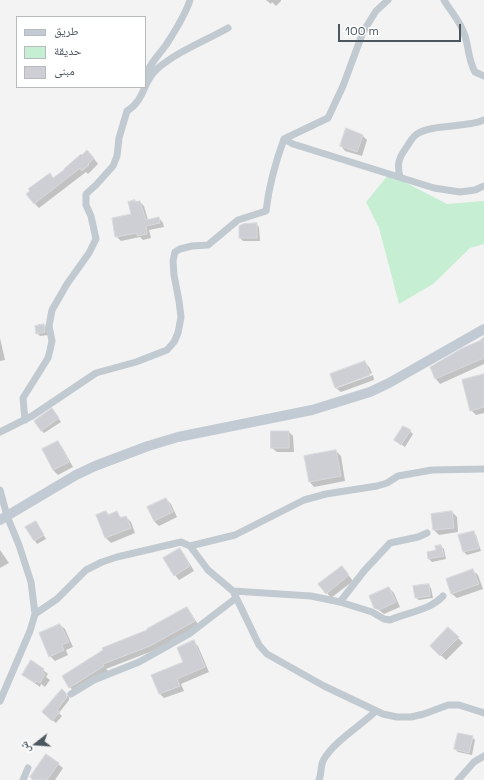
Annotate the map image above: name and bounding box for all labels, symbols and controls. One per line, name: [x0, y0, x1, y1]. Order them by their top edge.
legend: [16, 16, 146, 88]
scale bar: [340, 16, 463, 42]
text: طريق: [54, 23, 79, 39]
text: 100 m: [345, 23, 379, 39]
text: حديقة: [54, 43, 82, 59]
text: مبنى: [54, 63, 75, 79]
north arrow: [16, 724, 56, 764]
text: ش: [16, 740, 33, 755]

